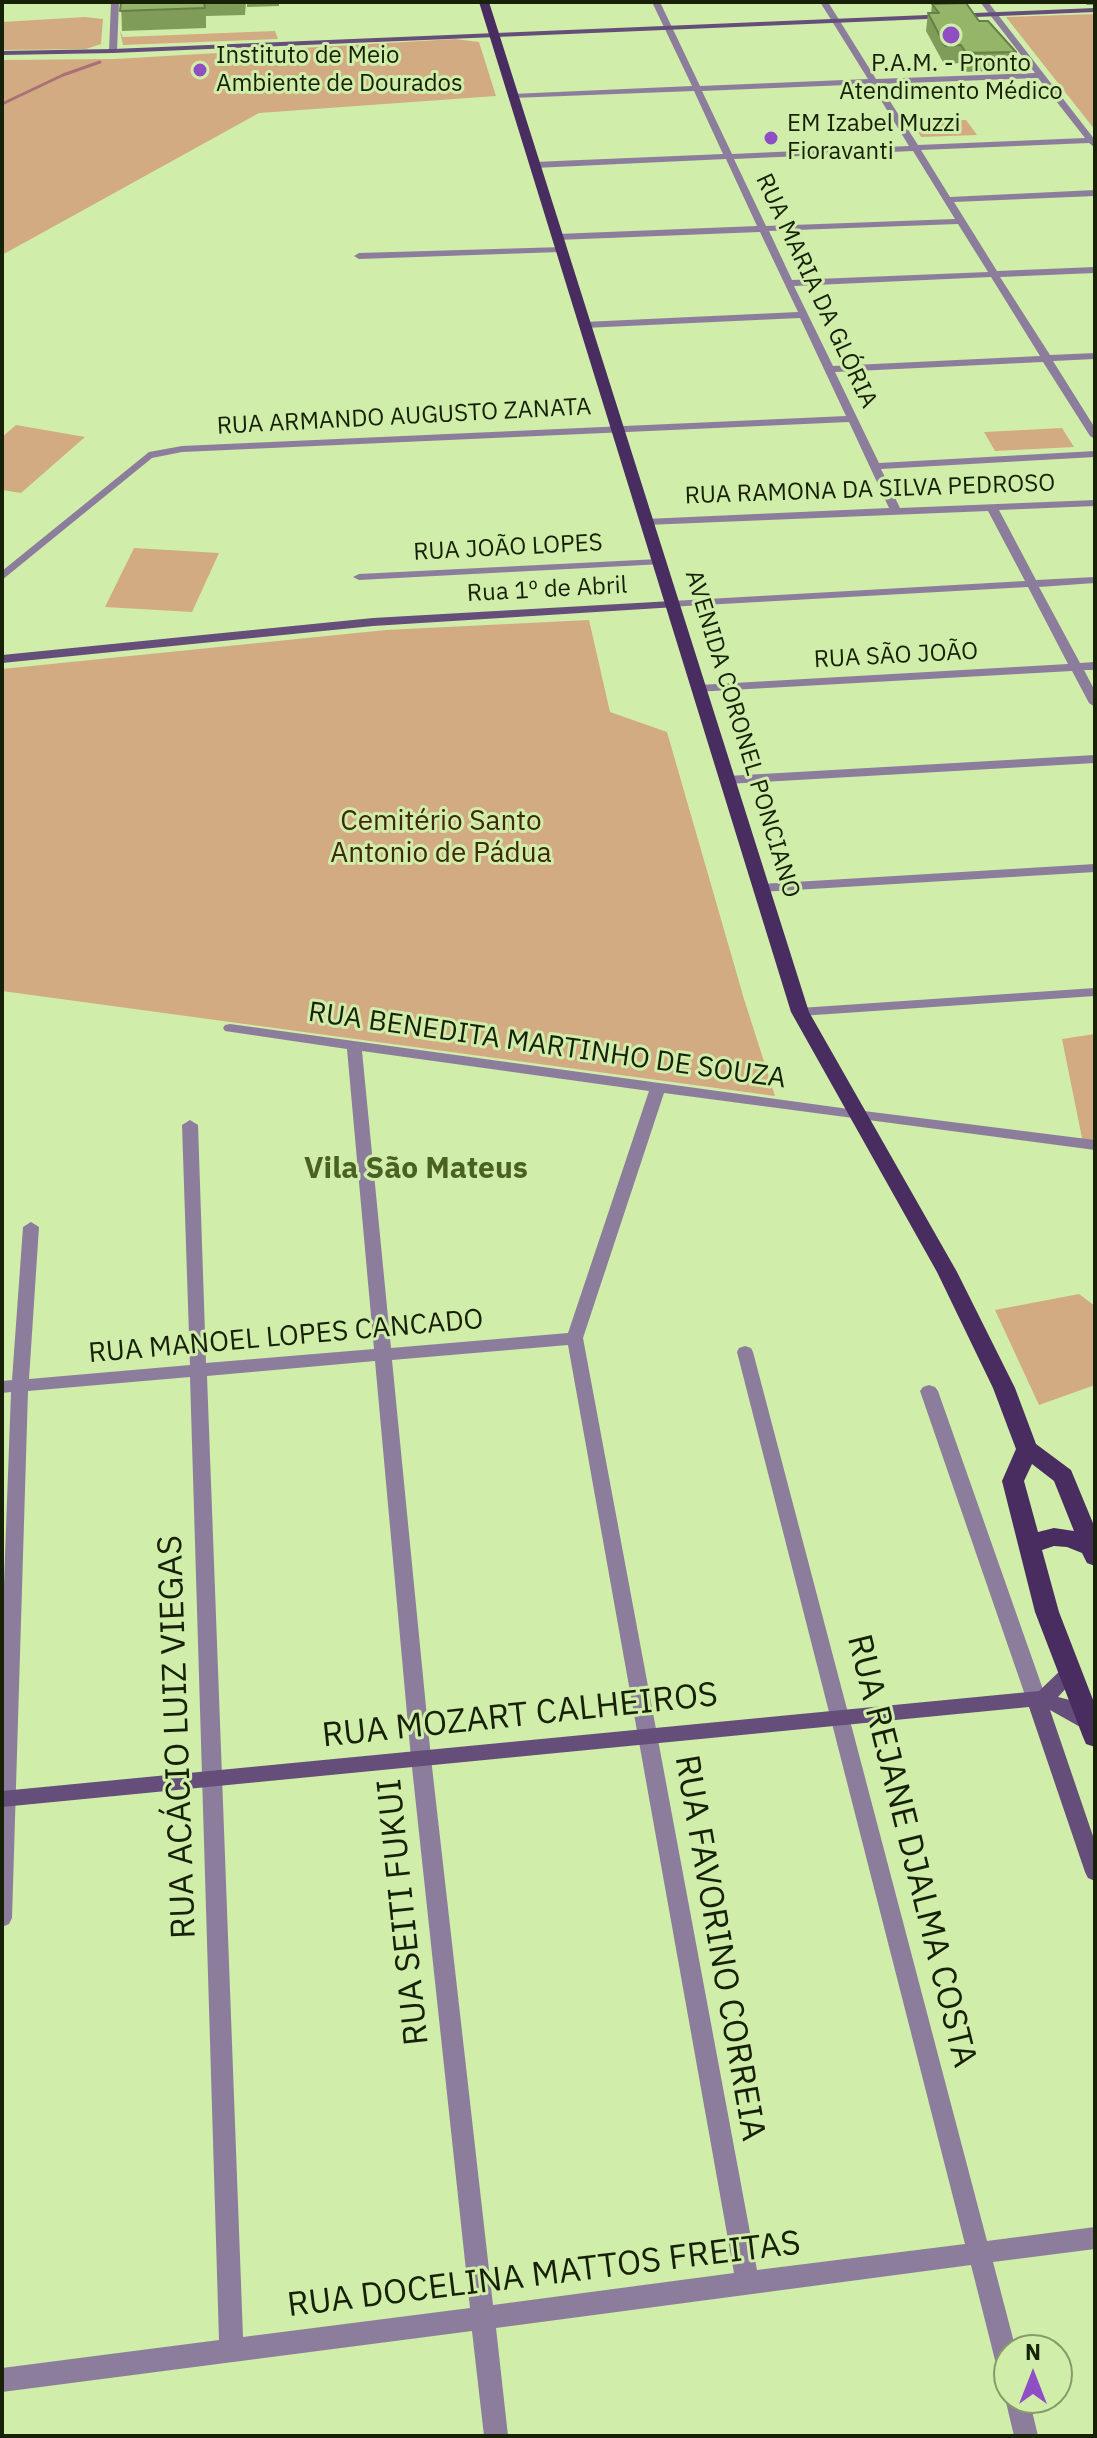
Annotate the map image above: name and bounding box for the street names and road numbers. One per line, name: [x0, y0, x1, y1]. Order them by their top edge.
street label: RUA MARIA DA GLÓRIA: [749, 169, 883, 413]
street label: RUA ARMANDO AUGUSTO ZANATA: [216, 393, 592, 441]
street label: RUA RAMONA DA SILVA PEDROSO: [684, 469, 1056, 511]
street label: RUA JOÃO LOPES: [413, 529, 603, 567]
street label: AVENIDA CORONEL PONCIANO: [678, 567, 806, 901]
street label: Rua 1º de Abril: [466, 571, 628, 609]
street label: RUA SÃO JOÃO: [813, 637, 979, 675]
street label: RUA BENEDITA MARTINHO DE SOUZA: [306, 996, 788, 1096]
street label: RUA MANOEL LOPES CANCADO: [87, 1303, 485, 1371]
street label: RUA ACÁCIO LUIZ VIEGAS: [151, 1534, 205, 1940]
street label: RUA REJANE DJALMA COSTA: [837, 1630, 985, 2072]
street label: RUA MOZART CALHEIROS: [320, 1675, 720, 1757]
street label: RUA FAVORINO CORREIA: [665, 1752, 773, 2144]
street label: RUA SEITI FUKUI: [370, 1777, 438, 2047]
street label: RUA DOCELINA MATTOS FREITAS: [285, 2223, 803, 2327]

